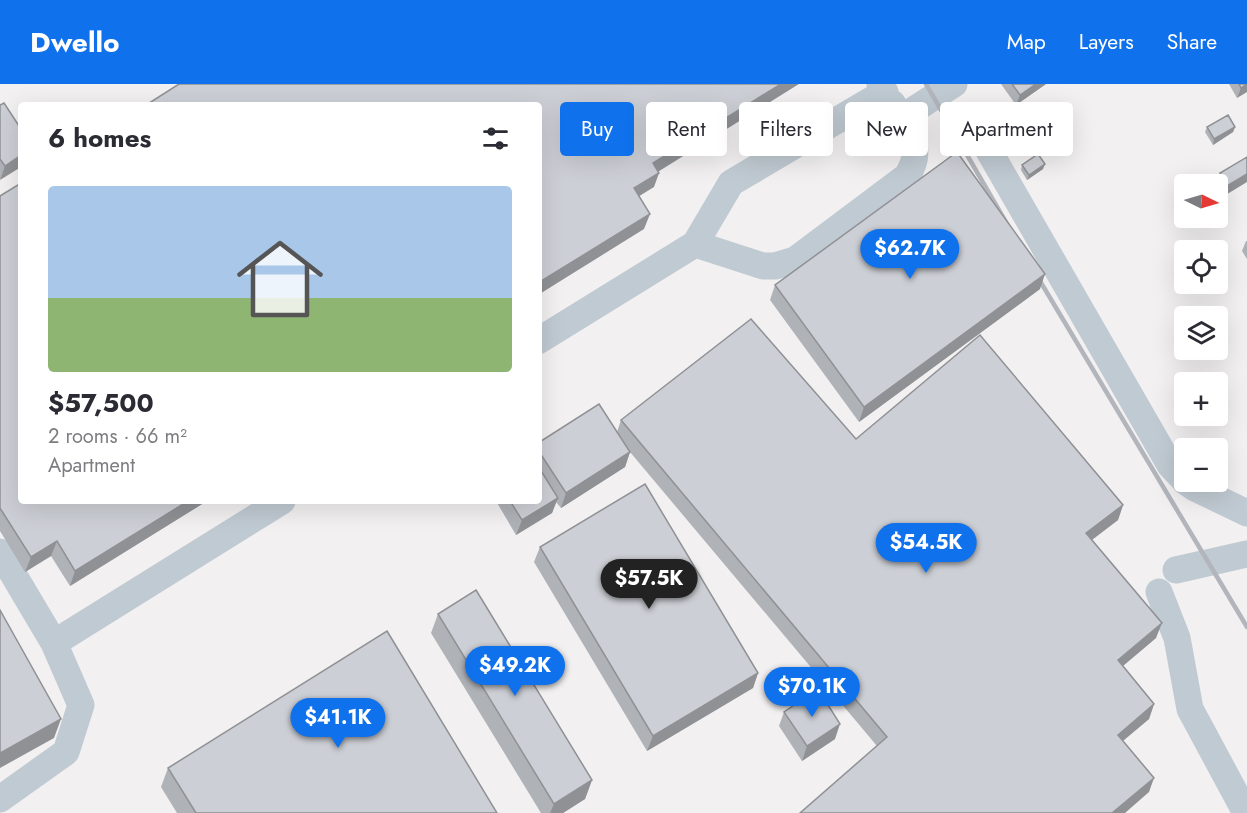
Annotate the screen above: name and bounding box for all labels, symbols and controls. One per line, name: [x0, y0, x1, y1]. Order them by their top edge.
text: Dwello: [30, 22, 120, 63]
text: Map: [1007, 27, 1046, 57]
text: Layers: [1079, 27, 1134, 57]
text: Share: [1167, 27, 1217, 57]
chip: Buy: [560, 102, 634, 156]
chip: Rent: [646, 102, 727, 156]
chip: Filters: [739, 102, 833, 156]
chip: New: [845, 102, 928, 156]
chip: Apartment: [940, 102, 1073, 156]
text: 6 homes: [48, 119, 151, 157]
icon: filters: [479, 122, 512, 155]
north arrow: [1174, 174, 1228, 228]
map controls: [1174, 174, 1228, 492]
icon: home: [226, 225, 334, 333]
pin: $62.7K: [861, 229, 959, 280]
text: $62.7K: [874, 234, 946, 263]
button: locate: [1174, 240, 1228, 294]
button: layers: [1174, 306, 1228, 360]
button: +: [1174, 372, 1228, 426]
text: $57,500: [48, 384, 154, 422]
text: 2 rooms · 66 m²: [48, 422, 187, 451]
button: −: [1174, 438, 1228, 492]
text: Apartment: [48, 451, 135, 480]
pin: $54.5K: [877, 523, 975, 574]
text: $54.5K: [890, 528, 962, 557]
pin: $57.5K: [600, 559, 698, 610]
text: $57.5K: [615, 564, 683, 593]
pin: $49.2K: [466, 646, 564, 697]
text: $49.2K: [479, 651, 551, 680]
pin: $70.1K: [763, 667, 861, 718]
text: $70.1K: [778, 672, 846, 701]
pin: $41.1K: [289, 698, 387, 749]
text: $41.1K: [304, 703, 372, 732]

